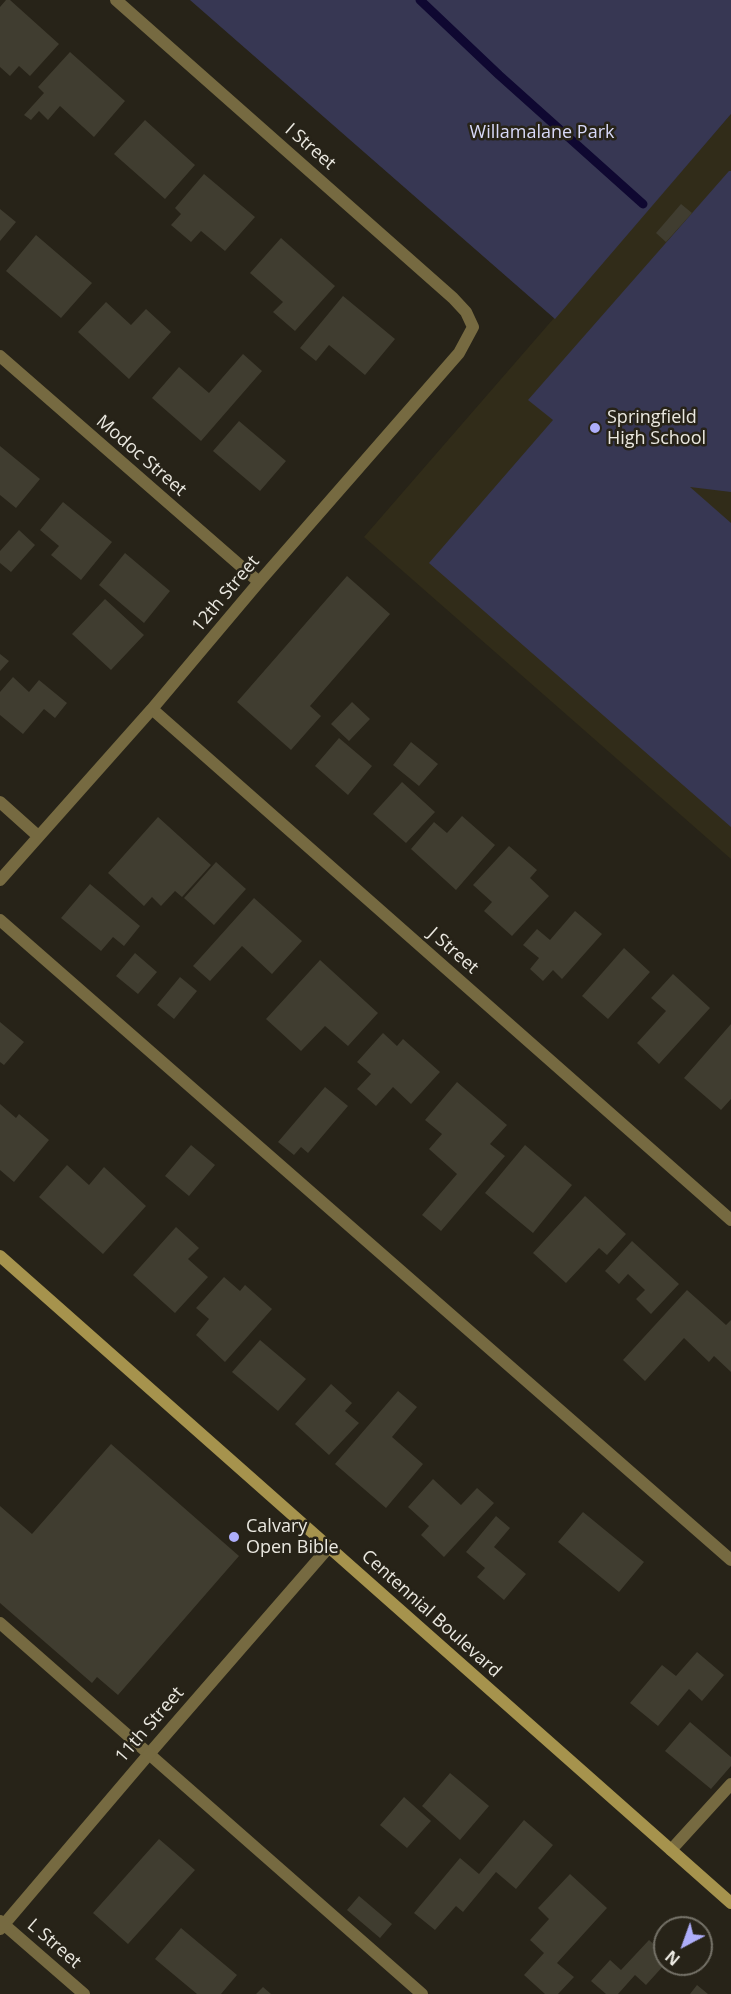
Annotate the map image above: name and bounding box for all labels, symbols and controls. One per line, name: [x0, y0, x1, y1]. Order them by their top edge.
street label: I Street: [280, 119, 340, 175]
park label: Willamalane Park: [470, 122, 614, 144]
place label: Springfield High School: [607, 407, 706, 450]
street label: Modoc Street: [91, 411, 191, 501]
marker: Springfield High School: [588, 421, 602, 435]
street label: 12th Street: [188, 551, 264, 637]
street label: J Street: [423, 923, 483, 979]
place label: Calvary Open Bible: [246, 1516, 339, 1558]
marker: Calvary Open Bible: [227, 1530, 241, 1544]
street label: Centennial Boulevard: [357, 1546, 505, 1682]
street label: 11th Street: [111, 1683, 189, 1767]
street label: L Street: [23, 1915, 85, 1973]
north arrow: [653, 1916, 713, 1976]
text: N: [660, 1946, 685, 1971]

